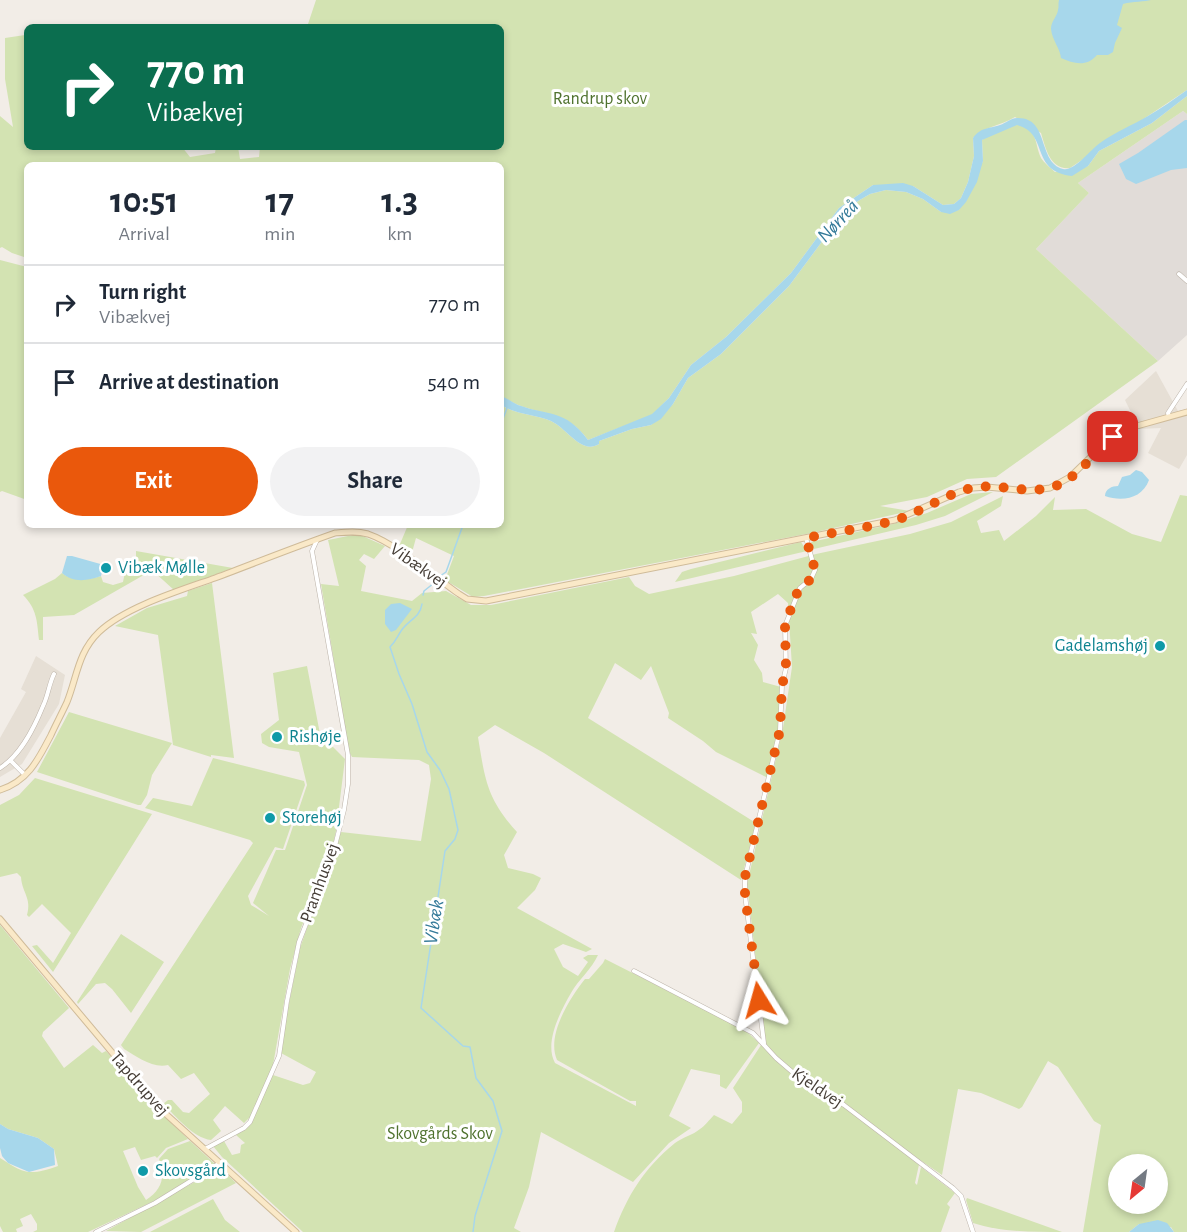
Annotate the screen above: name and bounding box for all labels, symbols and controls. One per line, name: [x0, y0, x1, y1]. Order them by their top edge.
icon: right: [48, 48, 126, 126]
text: 770 m: [147, 50, 245, 92]
park label: Randrup skov: [553, 90, 648, 108]
text: Vibækvej: [147, 99, 244, 126]
text: 10:51: [110, 183, 178, 219]
text: 17: [266, 183, 294, 219]
text: 1.3: [381, 183, 418, 219]
water label: Nørreå: [814, 196, 862, 246]
text: Arrival: [118, 224, 170, 244]
text: min: [264, 224, 295, 244]
text: km: [387, 224, 412, 244]
text: Turn right: [99, 281, 186, 303]
icon: right: [48, 288, 81, 321]
text: 770 m: [429, 293, 480, 315]
text: Vibækvej: [99, 307, 171, 327]
icon: arrive: [48, 366, 81, 399]
text: Arrive at destination: [99, 371, 279, 393]
text: 540 m: [427, 371, 480, 393]
pin: [1087, 411, 1138, 462]
icon: arrive: [1096, 420, 1129, 453]
button: Exit: [48, 447, 258, 516]
button: Share: [270, 447, 480, 516]
street label: Vibækvej: [386, 540, 450, 592]
place label: Vibæk Mølle: [118, 559, 205, 577]
marker: Vibæk Mølle: [99, 561, 113, 575]
place label: Gadelamshøj: [1055, 637, 1148, 655]
marker: Gadelamshøj: [1153, 639, 1167, 653]
place label: Rishøje: [289, 728, 341, 746]
marker: Rishøje: [270, 730, 284, 744]
place label: Storehøj: [282, 809, 342, 827]
marker: Storehøj: [263, 811, 277, 825]
street label: Pramhusvej: [297, 841, 343, 925]
water label: Vibæk: [421, 898, 447, 946]
position arrow: [727, 968, 791, 1032]
street label: Tapdrupvej: [106, 1048, 172, 1120]
street label: Kjeldvej: [788, 1065, 846, 1111]
park label: Skovgårds Skov: [387, 1125, 493, 1143]
north arrow: [1108, 1154, 1168, 1214]
map controls: [1108, 1154, 1168, 1214]
place label: Skovsgård: [155, 1162, 226, 1180]
marker: Skovsgård: [136, 1164, 150, 1178]

